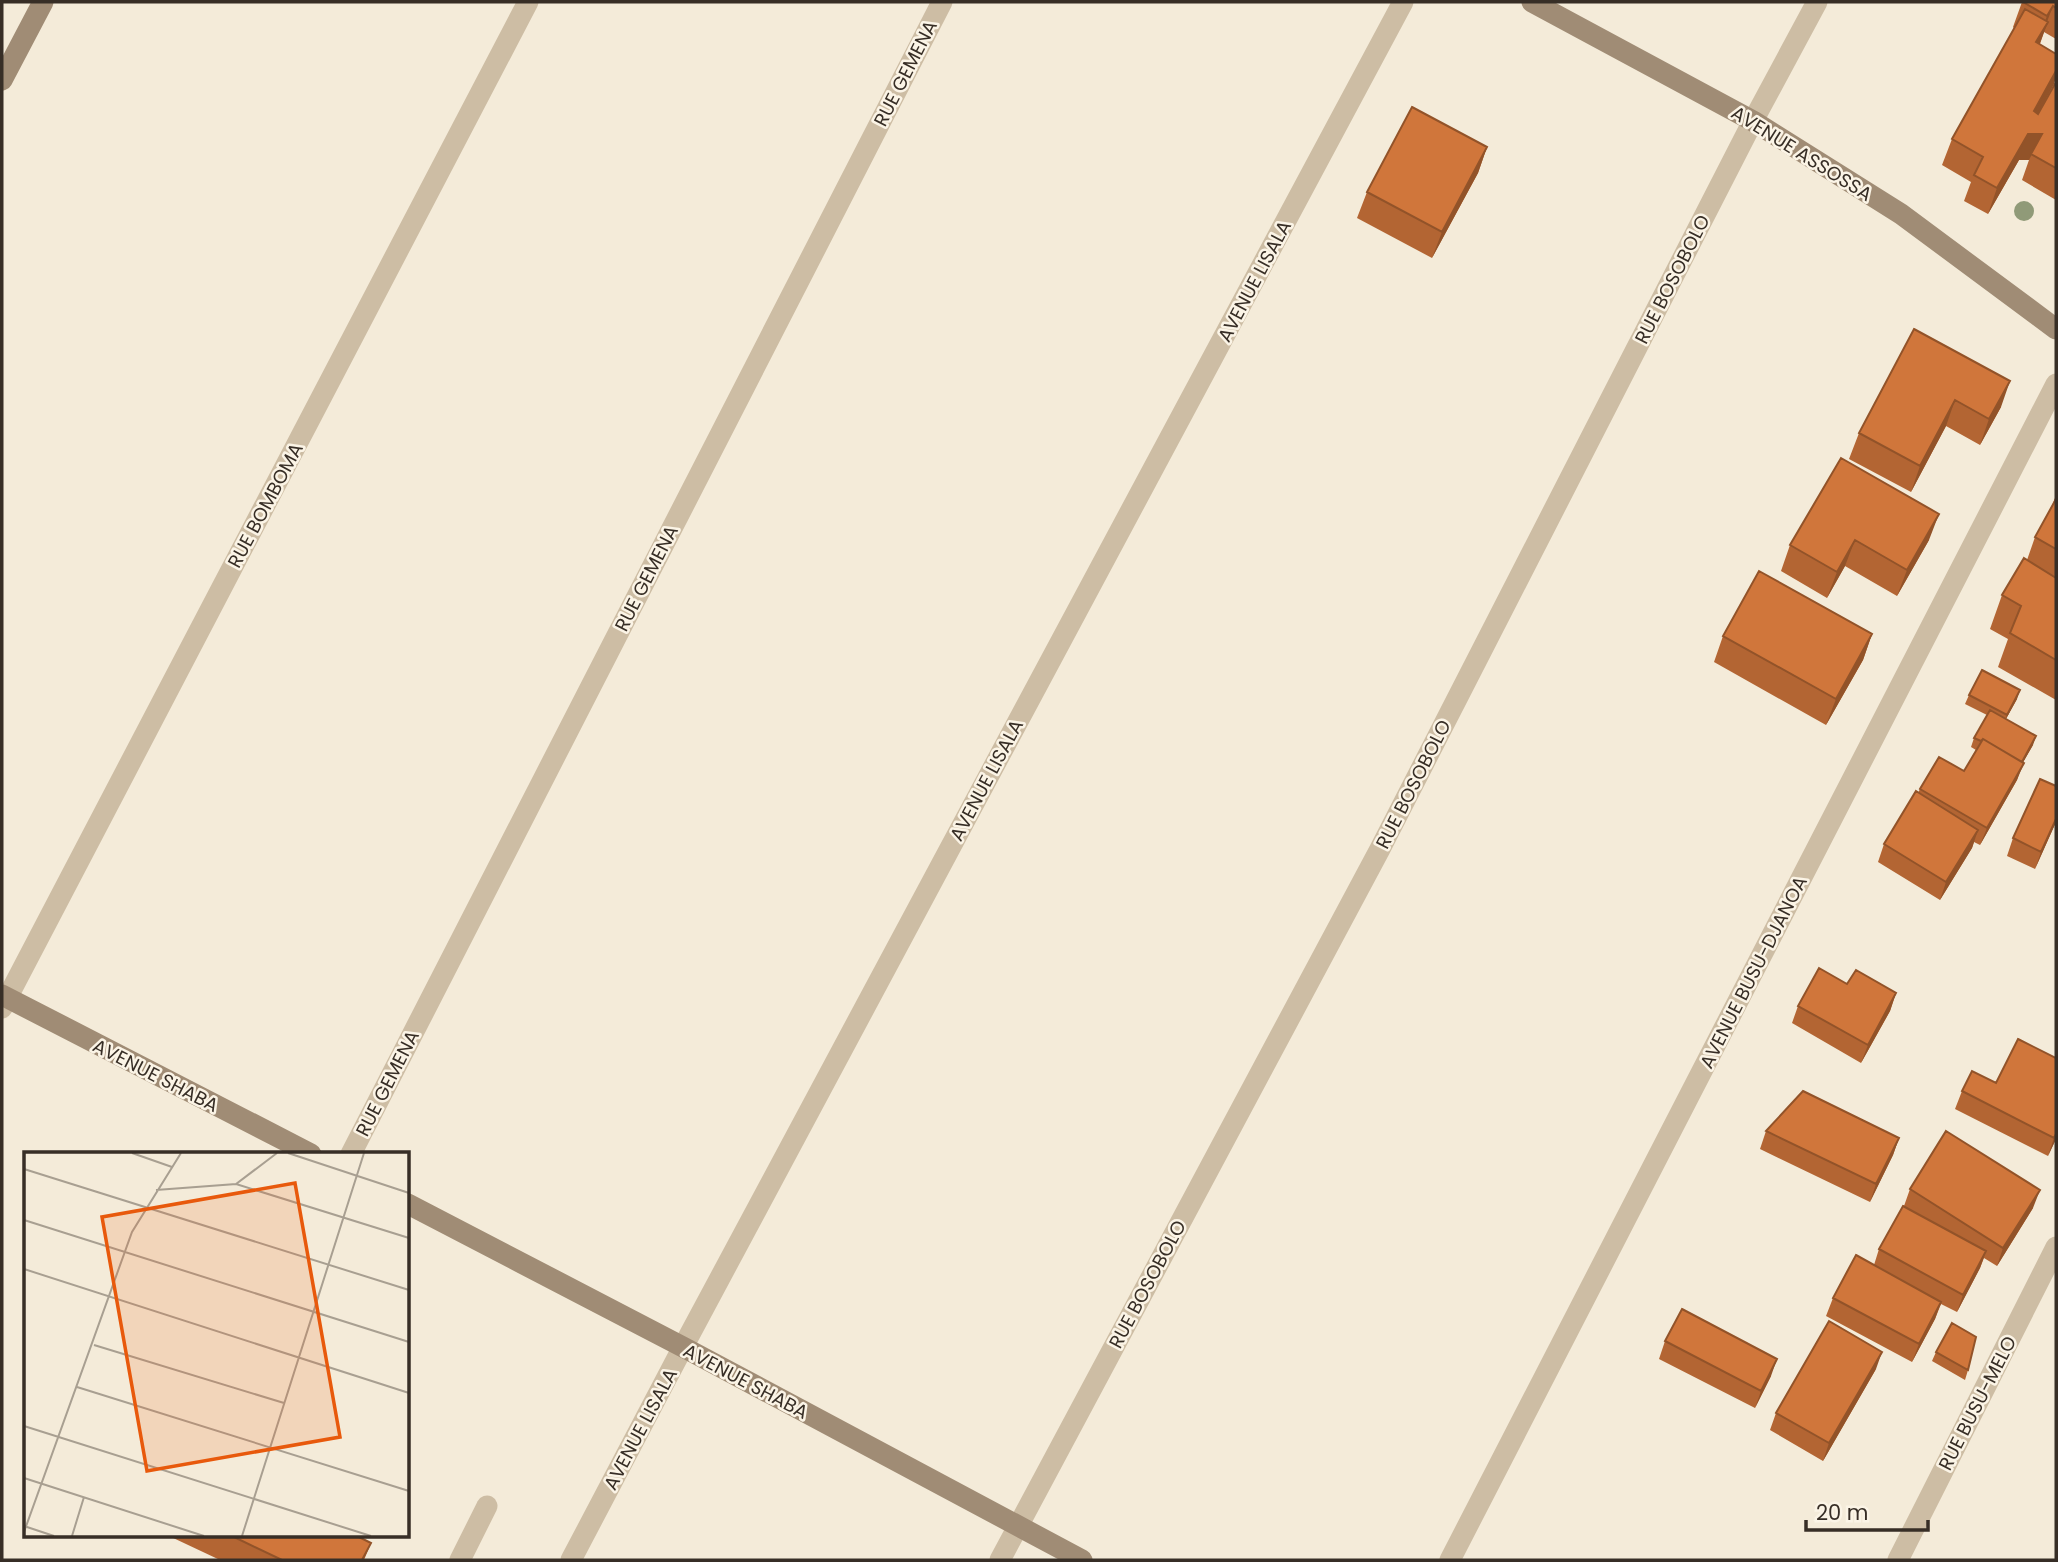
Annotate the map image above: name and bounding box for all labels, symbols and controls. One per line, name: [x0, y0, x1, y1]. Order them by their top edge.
street label: RUE GEMENA: [867, 15, 944, 131]
street label: AVENUE ASSOSSA: [1726, 99, 1878, 208]
street label: RUE BOSOBOLO: [1628, 210, 1717, 348]
street label: AVENUE LISALA: [1211, 215, 1298, 347]
street label: RUE BOMBOMA: [221, 438, 310, 572]
street label: RUE GEMENA: [608, 520, 685, 636]
street label: AVENUE LISALA: [943, 714, 1030, 846]
street label: RUE BOSOBOLO: [1369, 715, 1458, 853]
street label: AVENUE BUSU-DJANOA: [1693, 871, 1814, 1073]
street label: RUE GEMENA: [349, 1025, 426, 1141]
street label: AVENUE SHABA: [88, 1032, 224, 1119]
inset map: [24, 1152, 410, 1538]
street label: RUE BOSOBOLO: [1102, 1215, 1193, 1353]
street label: RUE BUSU-MELO: [1932, 1331, 2023, 1475]
street label: AVENUE SHABA: [679, 1337, 813, 1426]
street label: AVENUE LISALA: [597, 1363, 684, 1495]
scale bar: [1806, 1488, 1928, 1532]
text: 20 m: [1816, 1498, 1869, 1527]

